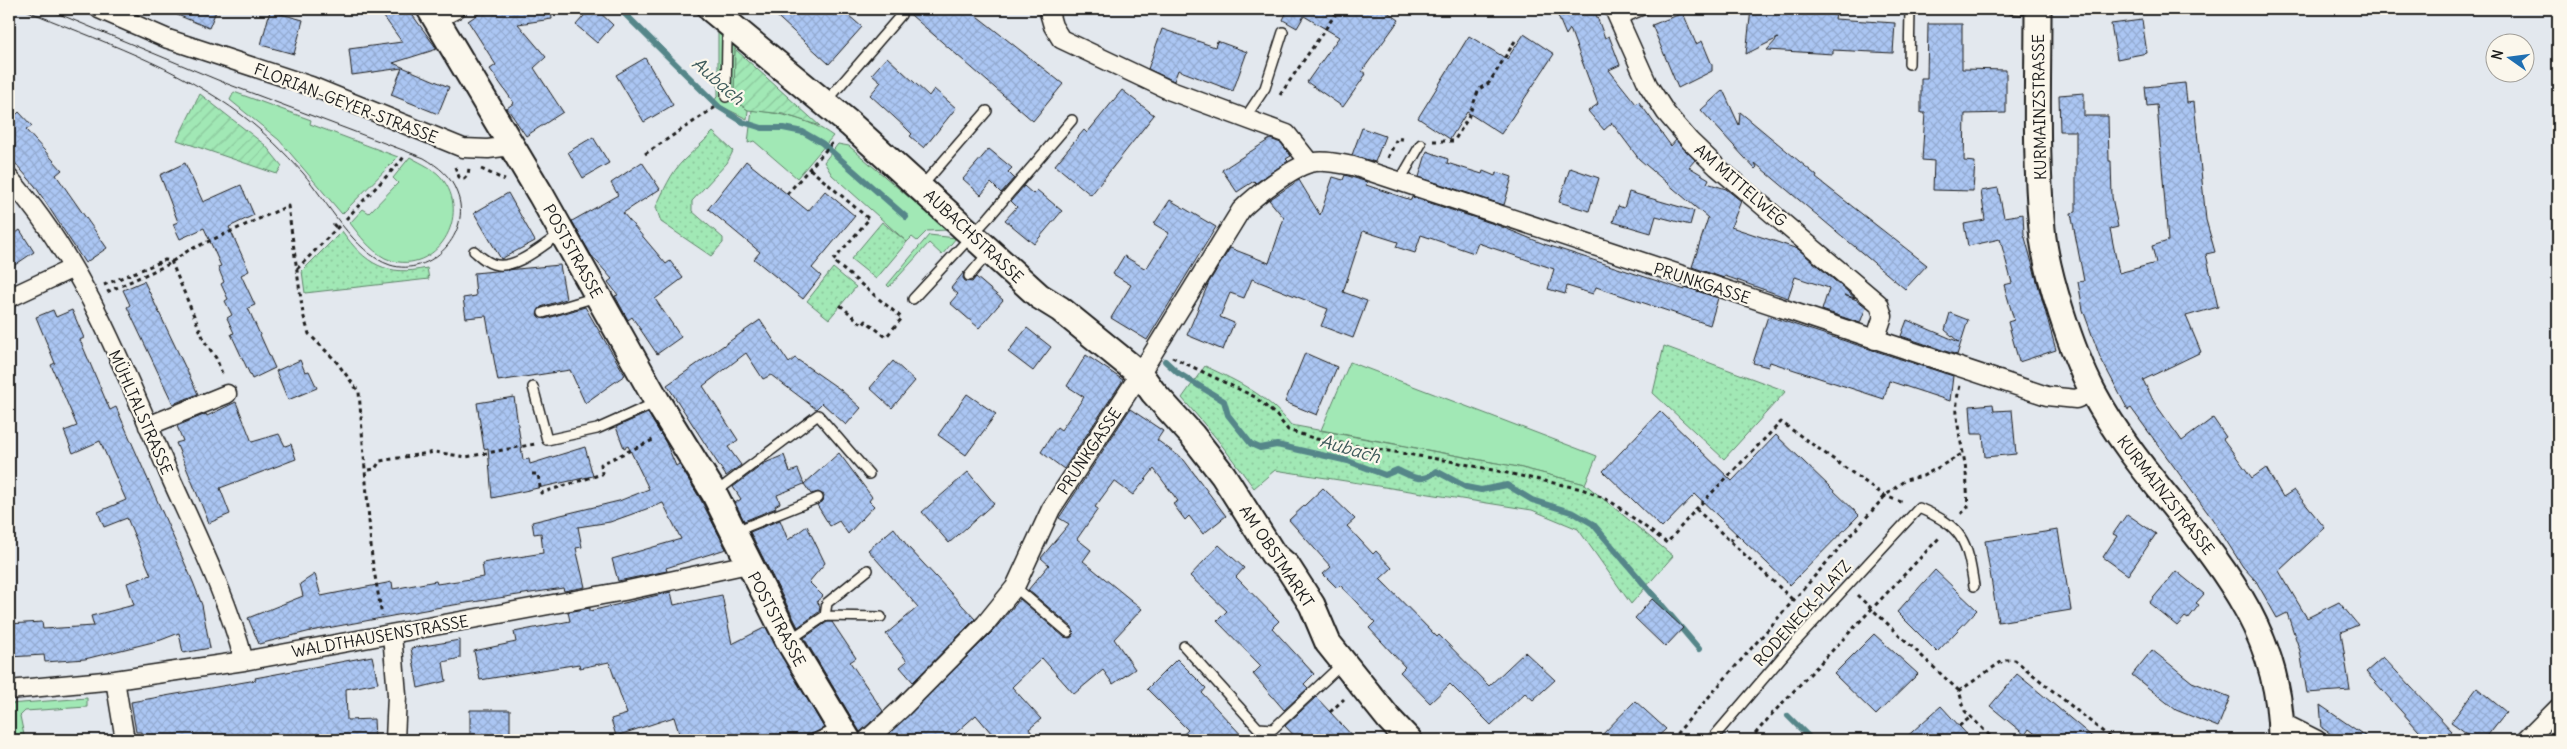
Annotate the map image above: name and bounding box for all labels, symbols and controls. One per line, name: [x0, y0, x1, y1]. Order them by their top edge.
north arrow: [2484, 32, 2534, 82]
street label: KURMAINZSTRASSE: [2028, 34, 2050, 180]
text: N: [2487, 48, 2507, 62]
water label: Aubach: [687, 52, 750, 110]
street label: FLORIAN-GEYER-STRASSE: [251, 59, 441, 147]
street label: AM MITTELWEG: [1691, 139, 1791, 231]
street label: AUBACHSTRASSE: [920, 185, 1028, 287]
street label: POSTSTRASSE: [539, 201, 607, 301]
street label: PRUNKGASSE: [1651, 258, 1753, 308]
street label: MÜHLTALSTRASSE: [105, 347, 177, 477]
street label: PRUNKGASSE: [1053, 404, 1125, 498]
water label: Aubach: [1317, 429, 1384, 468]
street label: KURMAINZSTRASSE: [2113, 431, 2219, 559]
street label: AM OBSTMARKT: [1235, 501, 1319, 611]
street label: RODENECK-PLATZ: [1749, 556, 1855, 670]
street label: POSTSTRASSE: [744, 568, 810, 670]
street label: WALDTHAUSENSTRASSE: [290, 611, 470, 661]

